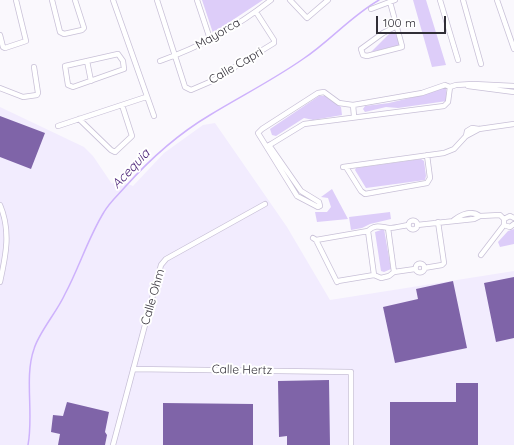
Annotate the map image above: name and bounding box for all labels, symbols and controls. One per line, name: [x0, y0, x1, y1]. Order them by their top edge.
scale bar: [378, 8, 448, 34]
text: 100 m: [383, 15, 416, 30]
street label: Mayorca: [193, 16, 243, 52]
street label: Calle Capri: [206, 45, 266, 87]
water label: Acequia: [109, 146, 153, 192]
street label: Calle Ohm: [138, 267, 168, 327]
street label: Calle Hertz: [212, 362, 272, 378]

